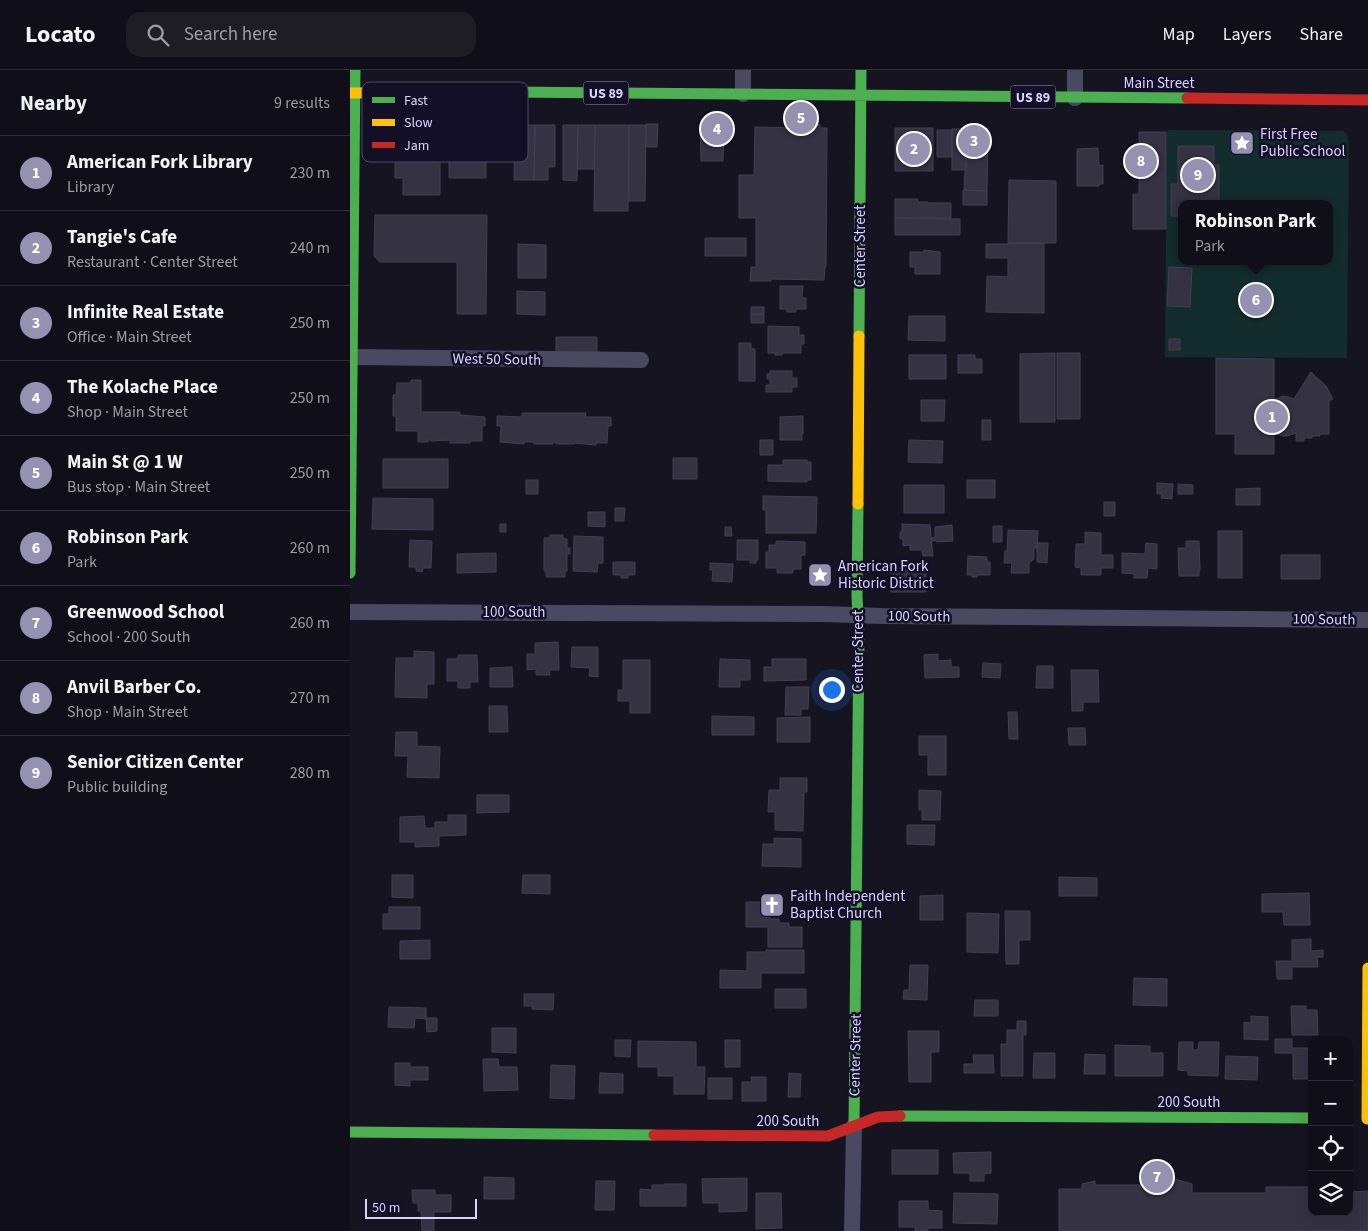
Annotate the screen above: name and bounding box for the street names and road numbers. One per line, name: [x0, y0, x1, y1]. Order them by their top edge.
street label: Main Street: [1124, 73, 1194, 94]
road number: US 89: [584, 82, 628, 104]
road number: US 89: [1010, 86, 1056, 108]
street label: Center Street: [850, 205, 871, 287]
street label: West 50 South: [452, 348, 542, 371]
street label: 100 South: [483, 602, 545, 623]
street label: 100 South: [887, 605, 951, 628]
street label: 100 South: [1292, 608, 1356, 631]
street label: Center Street: [848, 610, 869, 692]
street label: Center Street: [844, 1014, 867, 1096]
street label: 200 South: [1158, 1092, 1220, 1113]
street label: 200 South: [757, 1111, 819, 1132]

